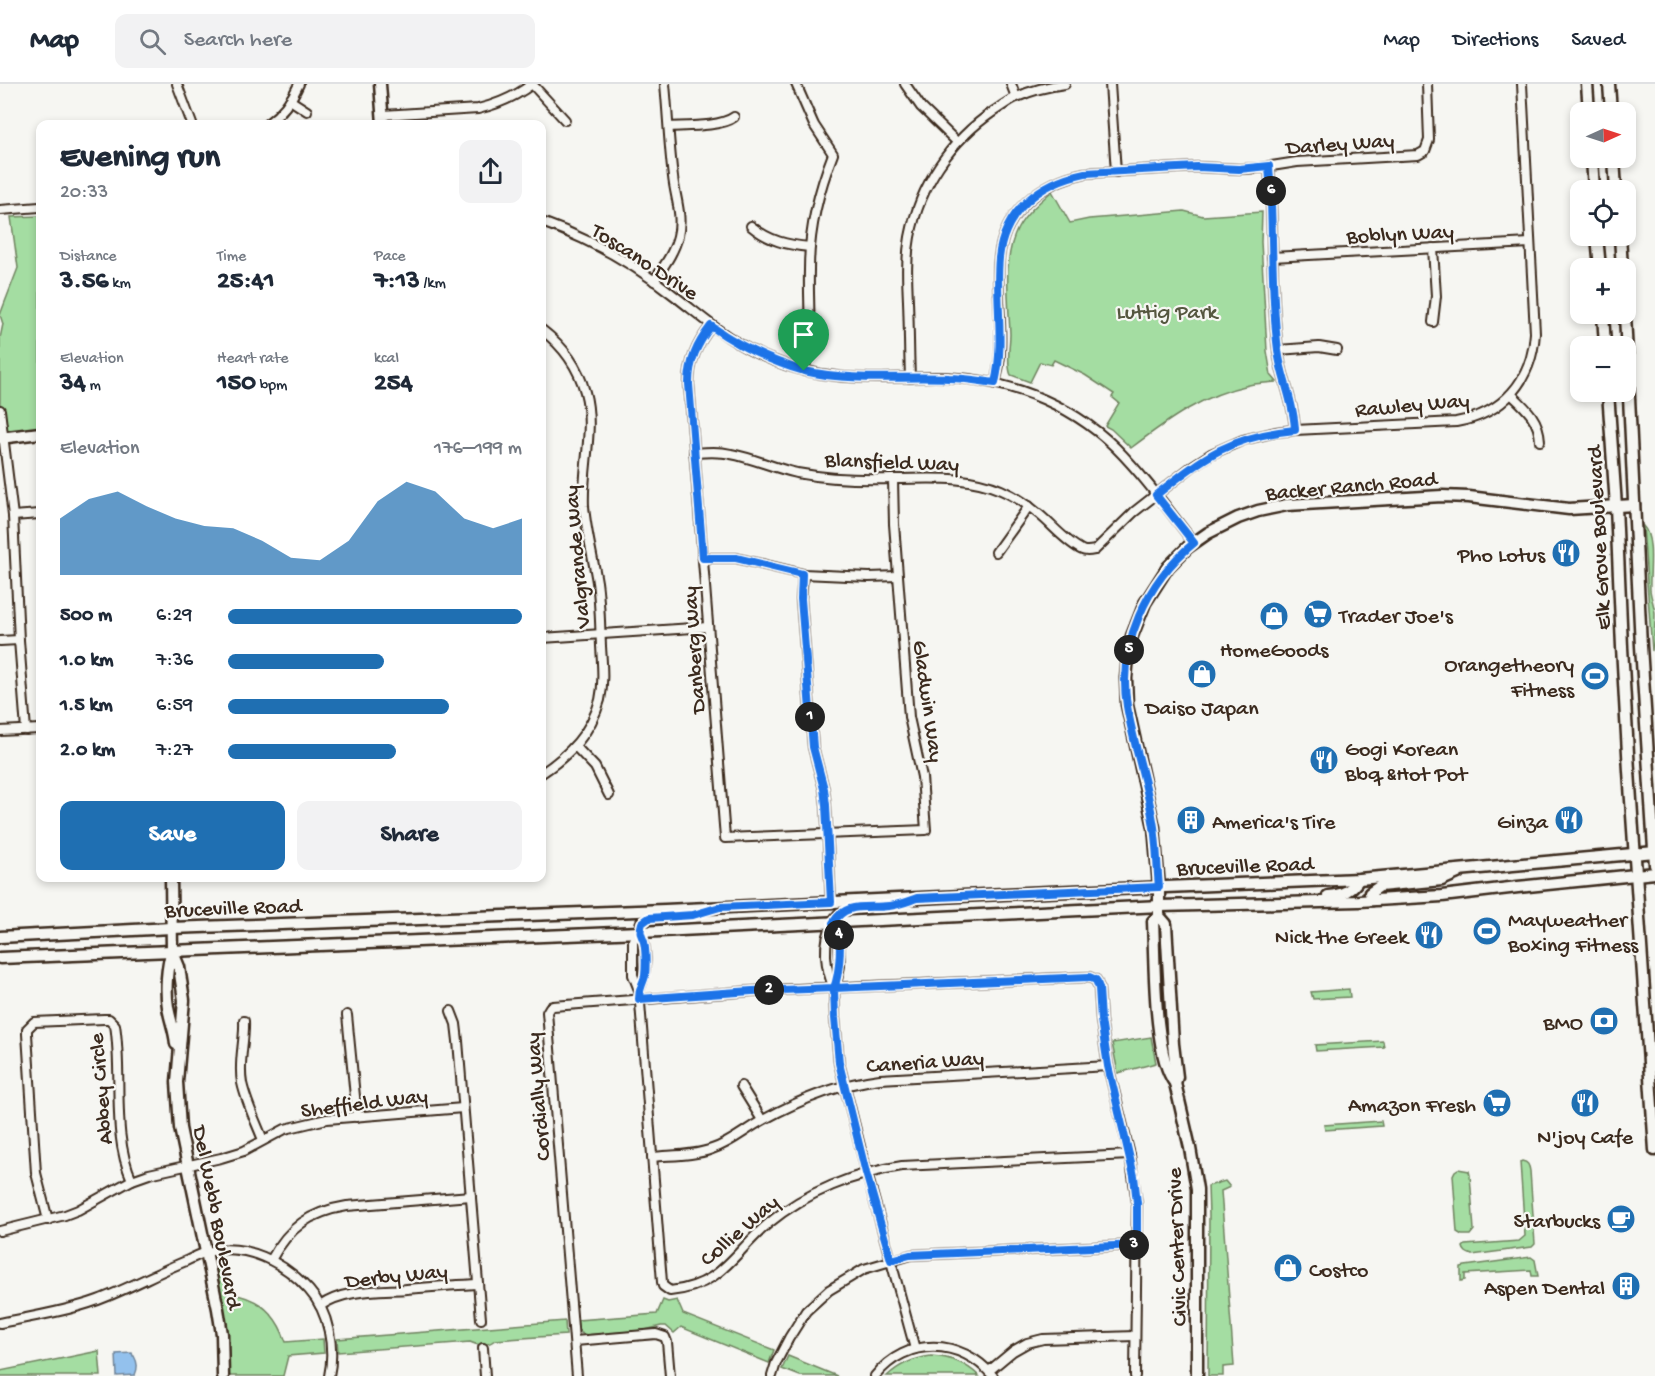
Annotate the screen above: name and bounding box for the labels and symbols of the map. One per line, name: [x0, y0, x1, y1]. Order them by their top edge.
north arrow: [1570, 102, 1636, 168]
street label: Darley Way: [1283, 129, 1395, 163]
pin: 6: [1256, 176, 1286, 206]
street label: Toscano Drive: [584, 218, 703, 308]
street label: Boblyn Way: [1345, 220, 1455, 252]
park label: Luttig Park: [1117, 301, 1220, 327]
pin: [778, 309, 829, 371]
street label: Rawley Way: [1354, 389, 1471, 425]
street label: Elk Grove Boulevard: [1583, 443, 1619, 631]
street label: Blansfield Way: [823, 449, 960, 479]
street label: Backer Ranch Road: [1264, 467, 1440, 509]
street label: Valgrande Way: [560, 484, 598, 630]
restaurant icon: Pho Lotus: [1550, 537, 1582, 569]
place label: Pho Lotus: [1457, 544, 1546, 570]
street label: Danberg Way: [679, 585, 714, 716]
supermarket icon: Trader Joe's: [1302, 598, 1334, 630]
shop icon: HomeGoods: [1258, 600, 1290, 632]
place label: Trader Joe's: [1337, 605, 1454, 631]
pin: 5: [1114, 635, 1144, 665]
street label: Gladwin Way: [905, 639, 947, 764]
place label: HomeGoods: [1220, 639, 1329, 665]
place label: Orangetheory Fitness: [1444, 654, 1575, 705]
shop icon: Daiso Japan: [1186, 658, 1218, 690]
sports icon: Orangetheory Fitness: [1579, 660, 1611, 692]
place label: Daiso Japan: [1143, 697, 1259, 723]
pin: 1: [795, 702, 825, 732]
place label: Gogi Korean Bbq &Hot Pot: [1344, 738, 1469, 789]
restaurant icon: Gogi Korean Bbq &Hot Pot: [1308, 744, 1340, 776]
building icon: America's Tire: [1175, 804, 1207, 836]
restaurant icon: Ginza: [1553, 804, 1585, 836]
place label: America's Tire: [1212, 811, 1336, 837]
place label: Ginza: [1497, 811, 1549, 837]
street label: Bruceville Road: [1175, 853, 1316, 883]
street label: Bruceville Road: [163, 895, 304, 925]
place label: Mayweather Boxing Fitness: [1507, 909, 1639, 960]
sports icon: Mayweather Boxing Fitness: [1471, 915, 1503, 947]
restaurant icon: Nick the Greek: [1413, 919, 1445, 951]
pin: 4: [824, 920, 854, 950]
place label: Nick the Greek: [1275, 926, 1410, 952]
pin: 2: [754, 975, 784, 1005]
bank icon: BMO: [1588, 1005, 1620, 1037]
place label: BMO: [1542, 1012, 1583, 1038]
street label: Abbey Circle: [85, 1031, 121, 1145]
street label: Cordially Way: [521, 1031, 559, 1162]
street label: Caneria Way: [866, 1047, 985, 1081]
street label: Sheffield Way: [300, 1084, 430, 1126]
supermarket icon: Amazon Fresh: [1481, 1087, 1513, 1119]
restaurant icon: N'joy Cafe: [1569, 1087, 1601, 1119]
place label: Amazon Fresh: [1348, 1094, 1476, 1120]
street label: Del Webb Boulevard: [184, 1122, 246, 1314]
place label: N'joy Cafe: [1537, 1126, 1634, 1152]
street label: Civic Center Drive: [1163, 1166, 1195, 1327]
street label: Collie Way: [696, 1191, 786, 1273]
cafe icon: Starbucks: [1605, 1203, 1637, 1235]
place label: Starbucks: [1513, 1210, 1601, 1236]
pin: 3: [1119, 1230, 1149, 1260]
shop icon: Costco: [1272, 1252, 1304, 1284]
place label: Costco: [1309, 1259, 1368, 1285]
street label: Derby Way: [342, 1260, 449, 1296]
building icon: Aspen Dental: [1610, 1270, 1642, 1302]
place label: Aspen Dental: [1484, 1277, 1605, 1303]

